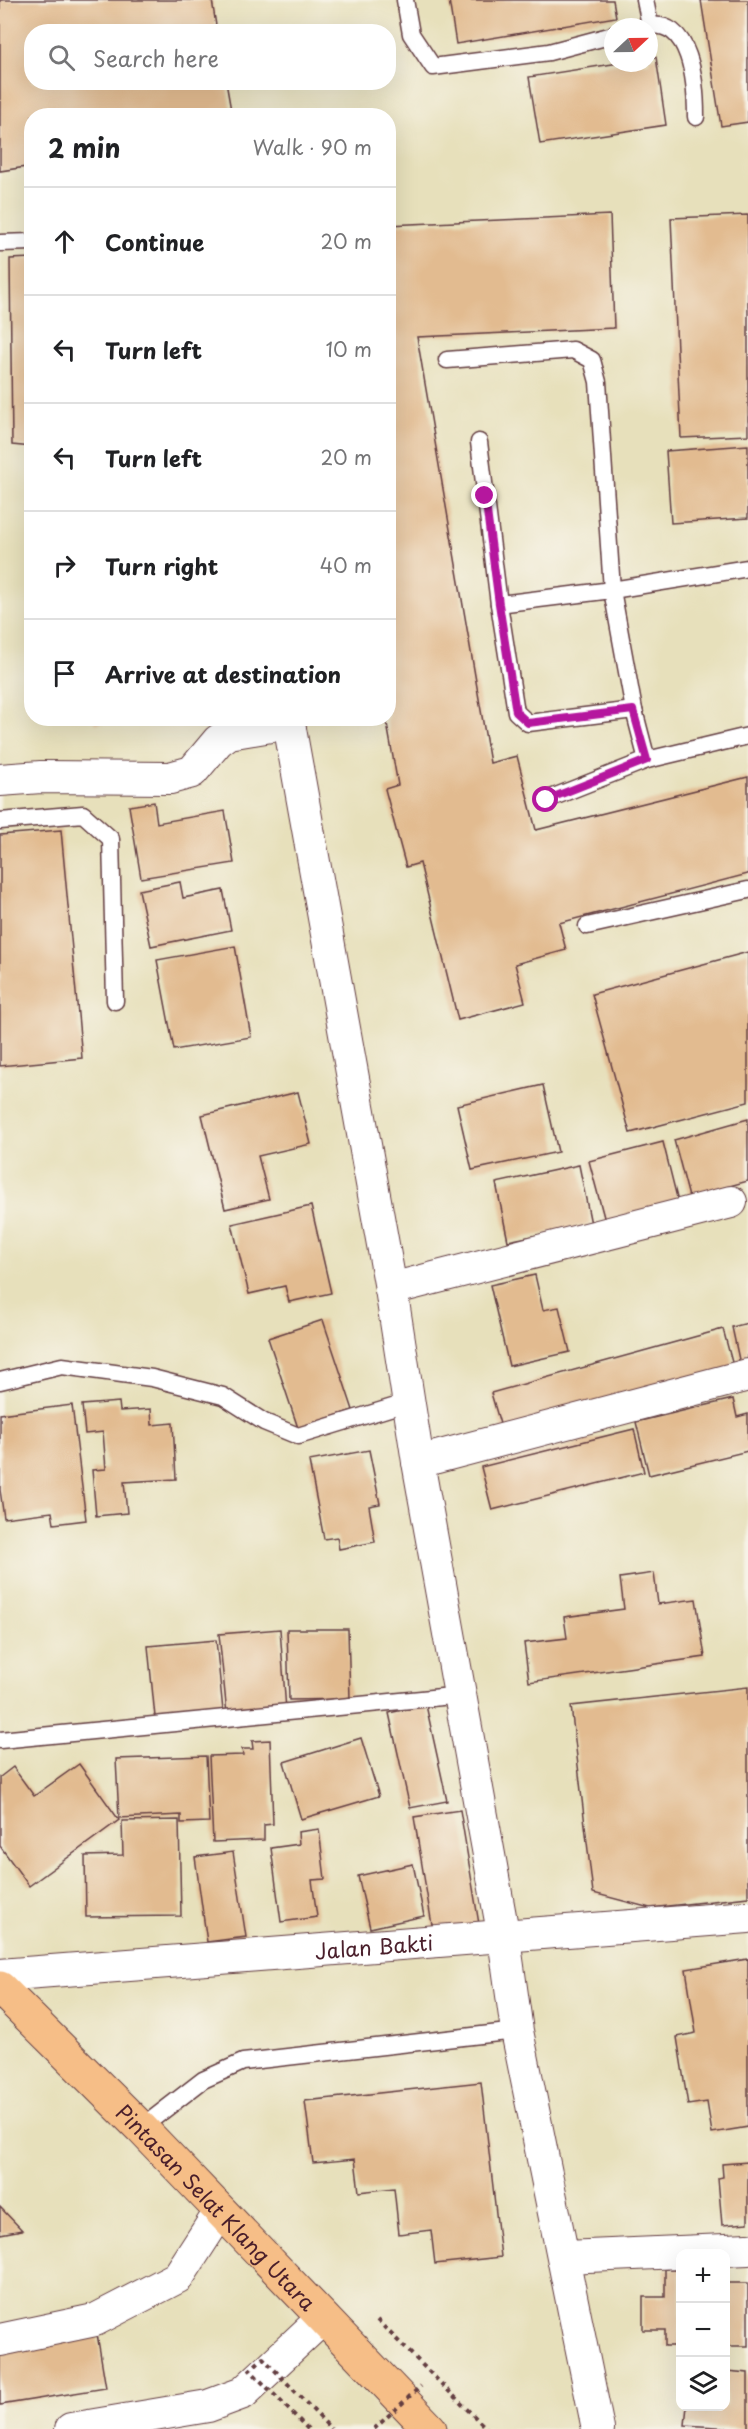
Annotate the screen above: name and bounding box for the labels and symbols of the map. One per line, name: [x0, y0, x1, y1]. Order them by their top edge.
north arrow: [604, 18, 658, 72]
route end: [471, 482, 497, 508]
route start: [532, 786, 558, 812]
street label: Jalan Bakti: [314, 1925, 434, 1967]
street label: Pintasan Selat Klang Utara: [109, 2096, 324, 2318]

